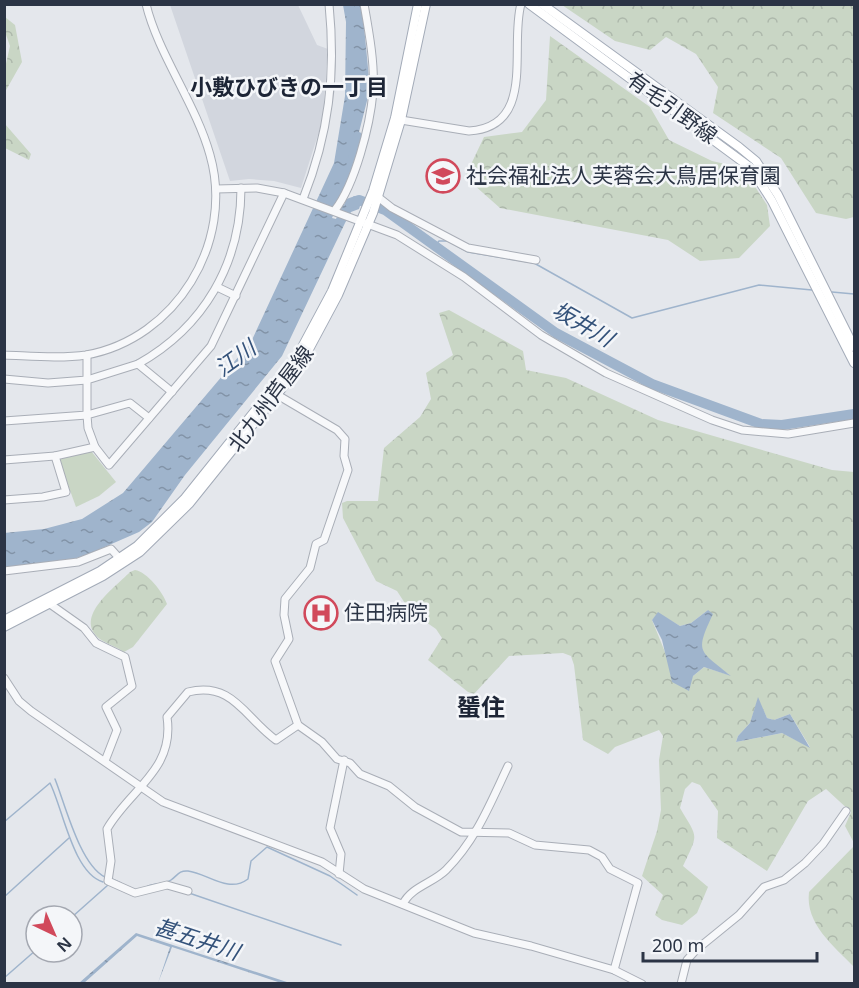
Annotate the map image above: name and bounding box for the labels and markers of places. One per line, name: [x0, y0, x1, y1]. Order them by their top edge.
school or university icon: 社会福祉法人芙蓉会大鳥居保育園: [425, 158, 461, 194]
place label: 社会福祉法人芙蓉会大鳥居保育園: [466, 161, 781, 189]
hospital icon: 住田病院: [303, 595, 339, 631]
place label: 住田病院: [344, 598, 428, 626]

